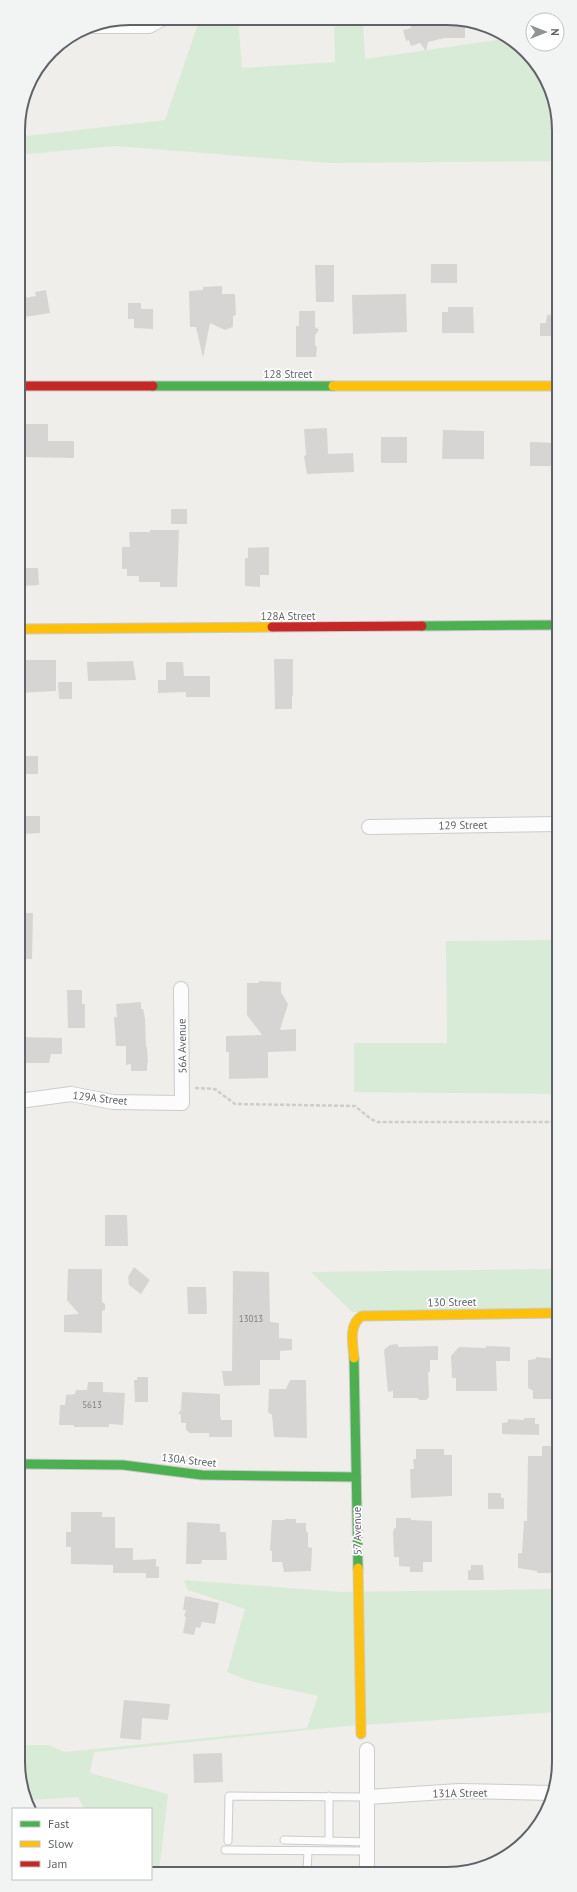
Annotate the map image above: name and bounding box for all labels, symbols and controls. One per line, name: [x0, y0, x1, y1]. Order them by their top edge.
north arrow: [525, 12, 565, 52]
text: N: [548, 28, 562, 36]
street label: 128 Street: [263, 367, 313, 381]
street label: 128A Street: [261, 609, 316, 623]
street label: 129 Street: [438, 818, 488, 832]
street label: 56A Avenue: [175, 1018, 189, 1074]
street label: 129A Street: [72, 1088, 128, 1108]
street label: 130 Street: [427, 1295, 477, 1309]
house number: 13013: [239, 1313, 263, 1324]
house number: 5613: [82, 1399, 102, 1410]
street label: 130A Street: [161, 1450, 217, 1470]
street label: 57 Avenue: [350, 1506, 364, 1555]
street label: 131A Street: [432, 1786, 488, 1800]
legend: [12, 1808, 152, 1880]
text: Fast: [48, 1816, 69, 1831]
text: Slow: [48, 1836, 73, 1851]
text: Jam: [47, 1856, 67, 1871]

